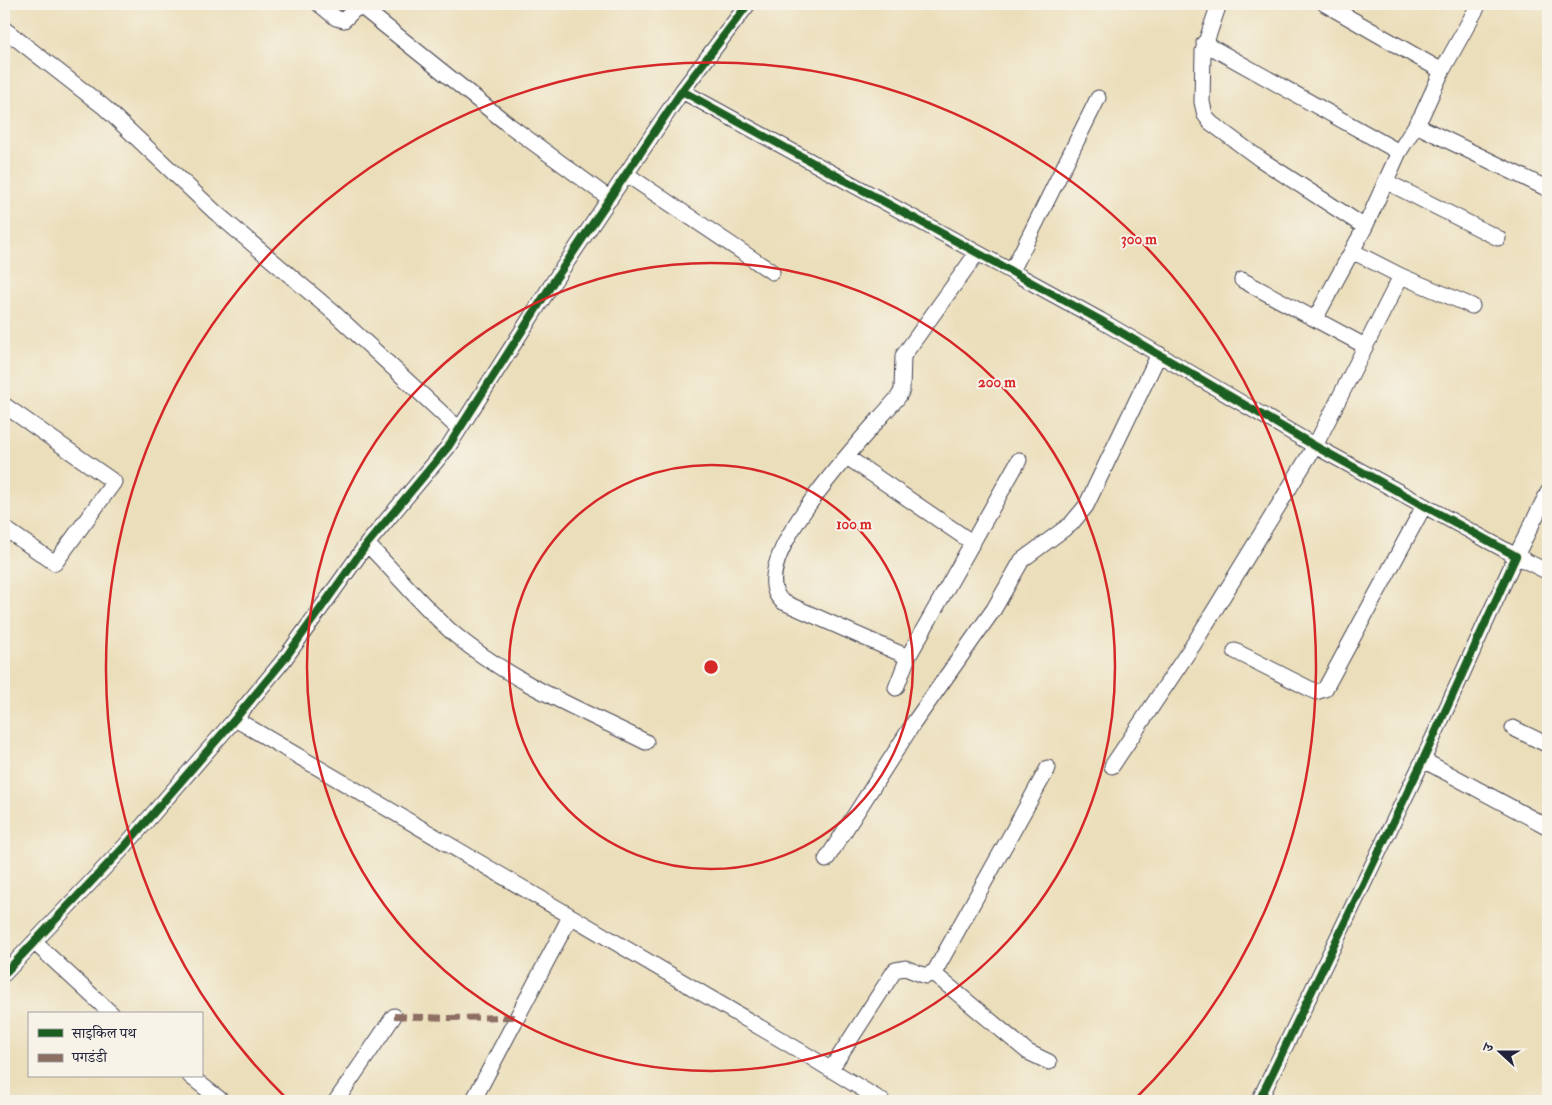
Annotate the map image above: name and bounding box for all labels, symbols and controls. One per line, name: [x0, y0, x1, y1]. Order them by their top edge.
text: 300 m: [1121, 230, 1157, 249]
text: 200 m: [978, 373, 1016, 392]
text: 100 m: [836, 515, 872, 534]
centre of rings: [702, 658, 720, 676]
legend: [28, 1012, 202, 1078]
text: साइकिल पथ: [71, 1024, 137, 1043]
north arrow: [1474, 1028, 1524, 1078]
text: उ: [1479, 1040, 1498, 1055]
text: पगडंडी: [71, 1048, 108, 1067]

